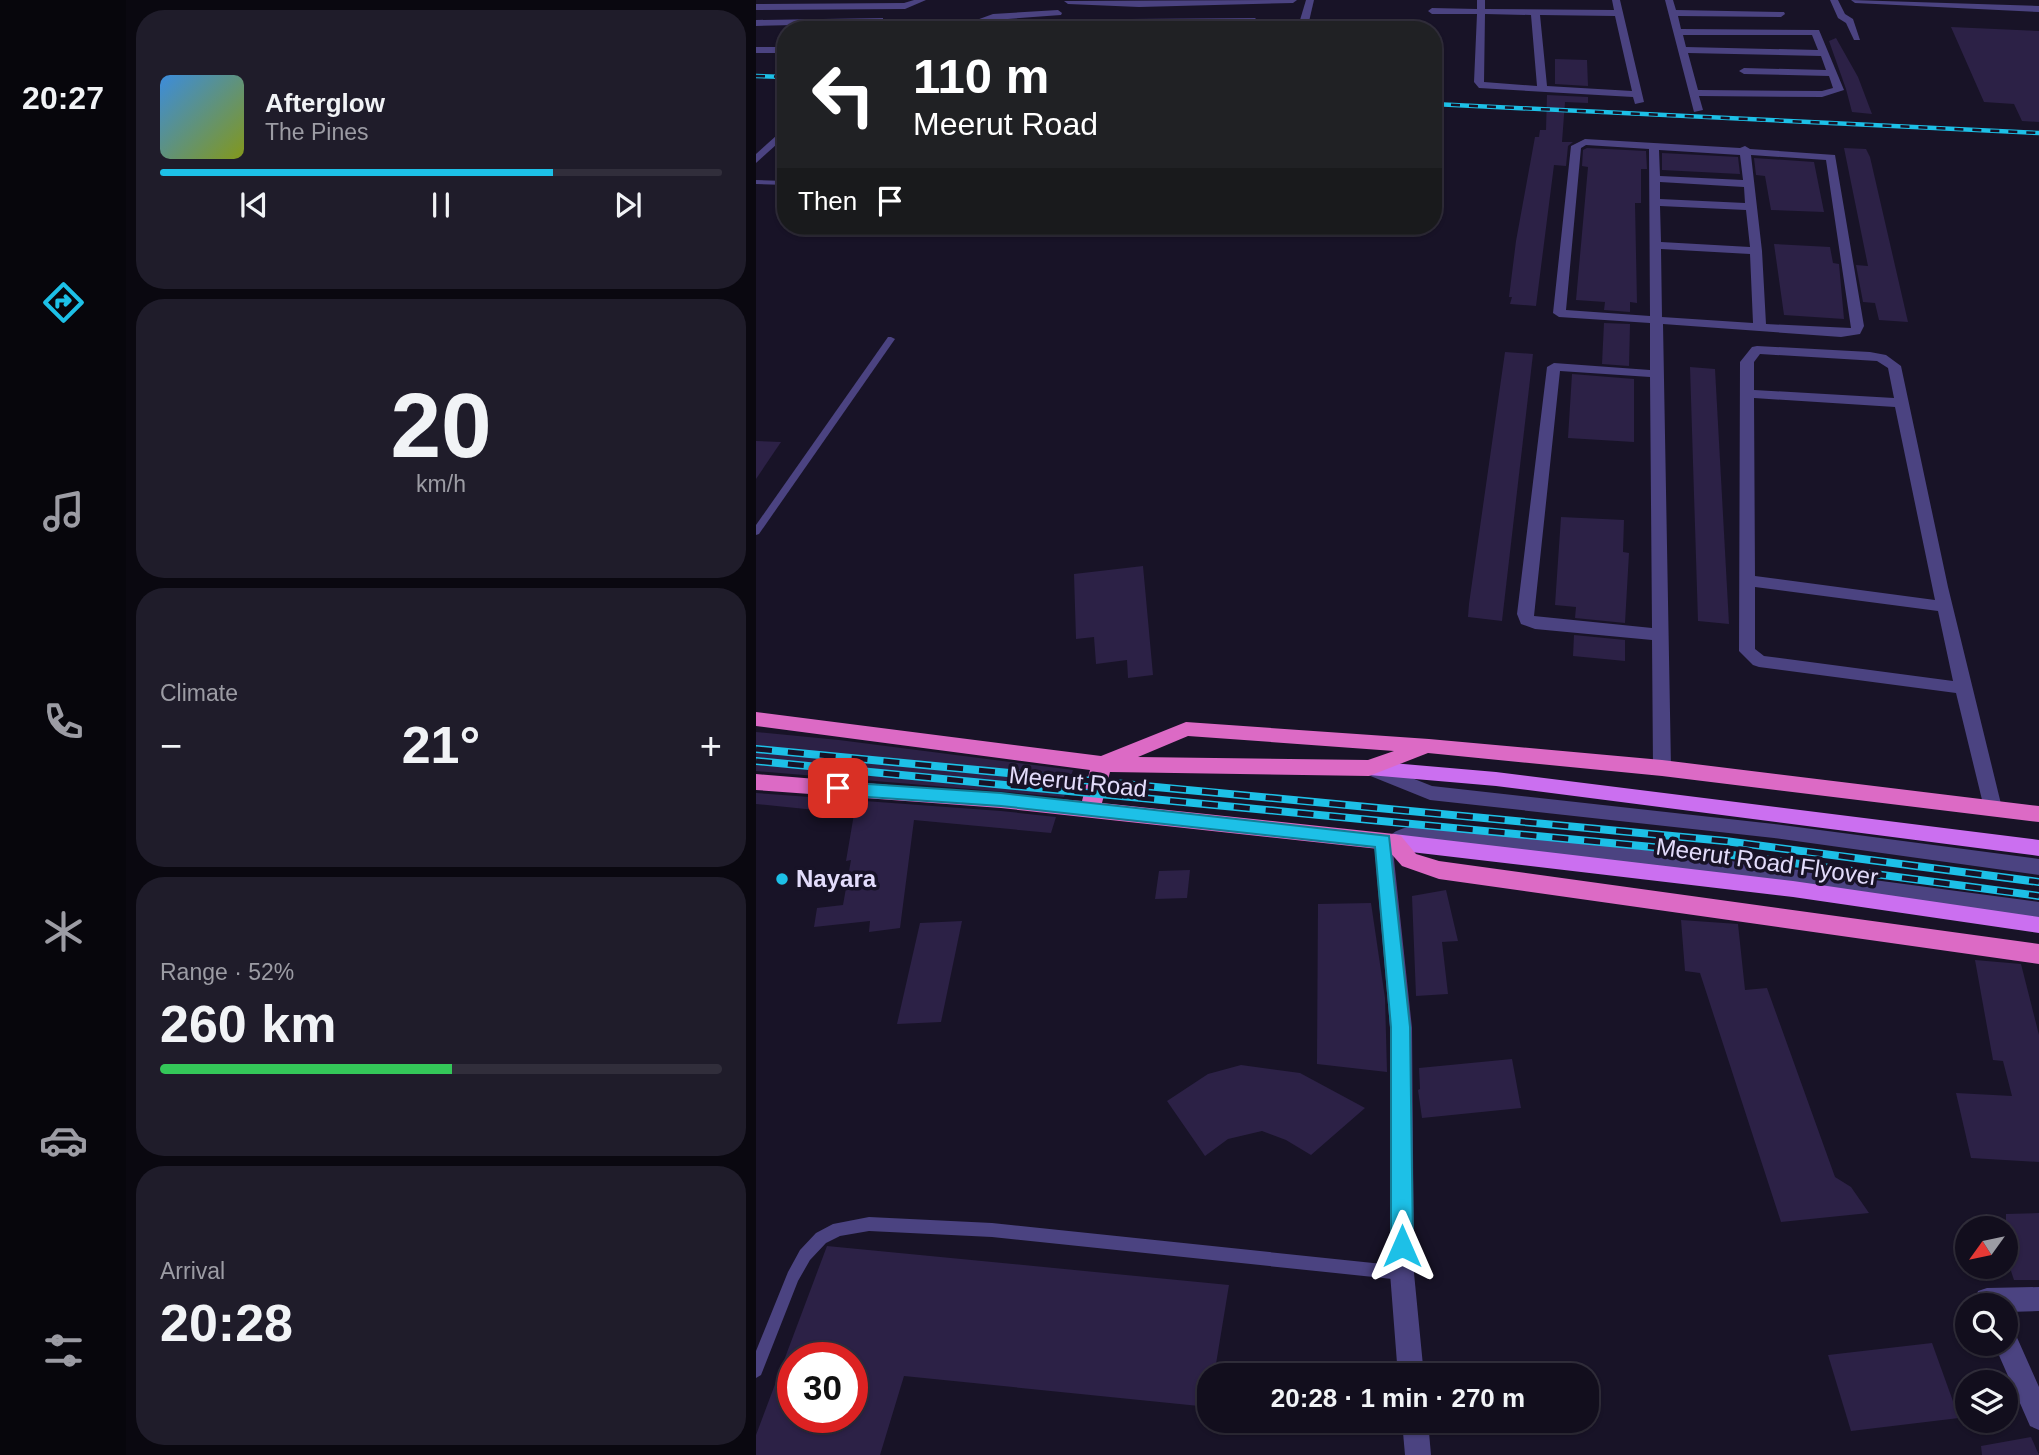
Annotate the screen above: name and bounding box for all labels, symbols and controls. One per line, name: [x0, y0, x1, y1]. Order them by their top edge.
icon: left: [798, 49, 889, 140]
text: 110 m: [913, 49, 1049, 103]
text: 20:27: [22, 80, 104, 116]
text: Afterglow: [265, 88, 385, 118]
text: Meerut Road: [913, 106, 1098, 142]
text: The Pines: [265, 119, 369, 145]
icon: arrive: [871, 182, 909, 220]
icon: previous: [235, 186, 273, 224]
icon: pause: [422, 186, 460, 224]
icon: next: [609, 186, 647, 224]
text: Then: [798, 186, 857, 216]
icon: directions: [39, 278, 88, 327]
text: 20: [390, 375, 492, 476]
text: km/h: [416, 471, 466, 497]
icon: music: [39, 487, 88, 536]
text: Climate: [160, 680, 238, 706]
icon: phone: [39, 697, 88, 746]
text: 21°: [402, 716, 480, 774]
text: −: [160, 725, 182, 767]
text: +: [700, 725, 722, 767]
pin: [808, 758, 868, 818]
street label: Meerut Road: [1008, 761, 1148, 802]
icon: arrive: [819, 769, 857, 807]
street label: Meerut Road Flyover: [1654, 833, 1880, 890]
place label: Nayara: [796, 865, 877, 892]
marker: Nayara: [774, 871, 790, 887]
icon: climate: [39, 907, 88, 956]
text: Range · 52%: [160, 959, 294, 985]
text: 260 km: [160, 995, 336, 1053]
icon: car: [39, 1116, 88, 1165]
position arrow: [1365, 1209, 1439, 1283]
north arrow: [1955, 1216, 2018, 1279]
map controls: [1955, 1216, 2018, 1433]
text: Arrival: [160, 1258, 225, 1284]
button: search: [1955, 1293, 2018, 1356]
text: 20:28: [160, 1294, 293, 1352]
icon: filters: [39, 1326, 88, 1375]
speed limit sign: 30: [777, 1342, 868, 1433]
button: layers: [1955, 1370, 2018, 1433]
text: 20:28 · 1 min · 270 m: [1271, 1383, 1525, 1413]

